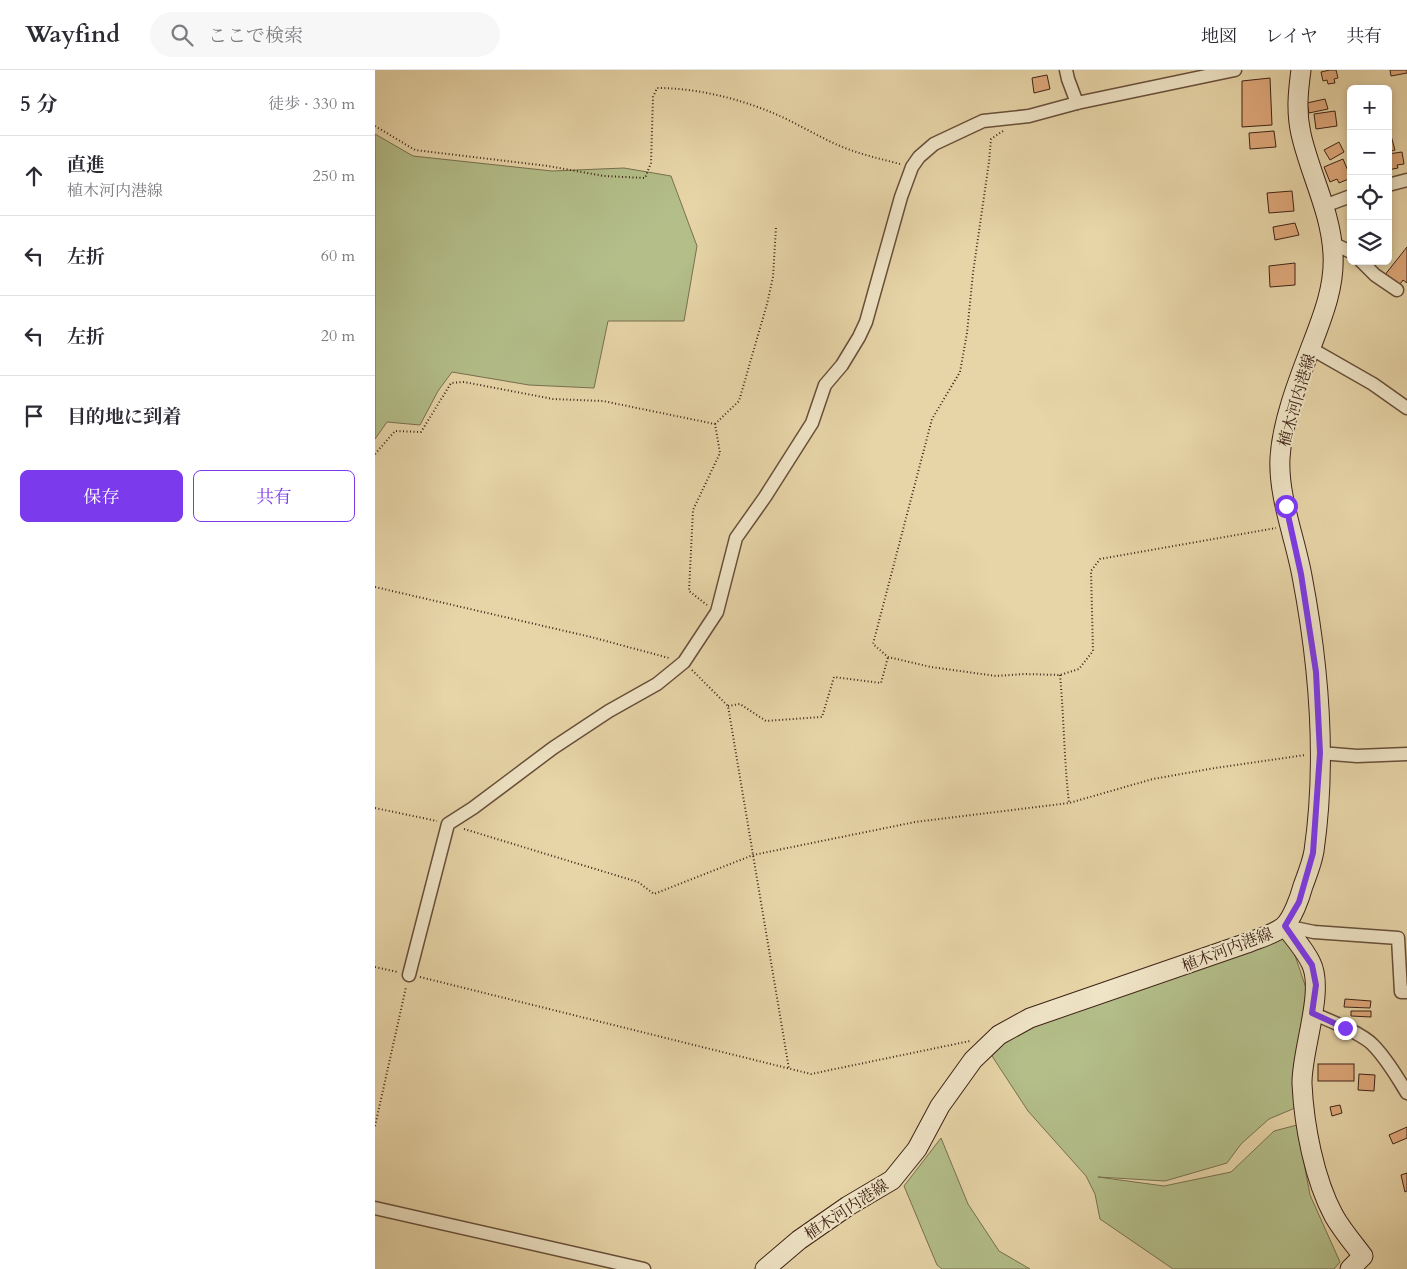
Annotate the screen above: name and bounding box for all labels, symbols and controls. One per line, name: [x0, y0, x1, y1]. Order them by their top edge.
search box: [150, 12, 500, 57]
text: Wayfind: [25, 18, 120, 51]
icon: search: [168, 21, 196, 49]
text: ここで検索: [208, 23, 303, 49]
text: 地図: [1201, 24, 1237, 49]
text: レイヤ: [1265, 24, 1318, 49]
text: 共有: [1346, 24, 1382, 49]
map controls: [1347, 85, 1392, 265]
button: +: [1347, 85, 1392, 130]
text: 5 分: [20, 90, 57, 119]
text: 徒歩 · 330 m: [268, 93, 355, 115]
button: −: [1347, 130, 1392, 175]
text: 直進: [67, 152, 105, 178]
icon: ahead: [20, 162, 48, 190]
text: 250 m: [313, 165, 355, 187]
button: locate: [1347, 175, 1392, 220]
text: 植木河内港線: [67, 180, 163, 202]
button: layers: [1347, 220, 1392, 265]
icon: left: [20, 242, 48, 270]
text: 左折: [67, 244, 105, 270]
text: 60 m: [321, 245, 355, 267]
icon: left: [20, 322, 48, 350]
text: 左折: [67, 324, 105, 350]
text: 20 m: [321, 325, 355, 347]
street label: 植木河内港線: [1273, 351, 1321, 449]
icon: arrive: [20, 402, 48, 430]
text: 目的地に到着: [67, 404, 181, 430]
button: 保存: [20, 470, 183, 522]
button: 共有: [193, 470, 355, 522]
route start: [1275, 495, 1298, 518]
street label: 植木河内港線: [1179, 922, 1276, 977]
route end: [1334, 1017, 1357, 1040]
street label: 植木河内港線: [800, 1174, 893, 1245]

